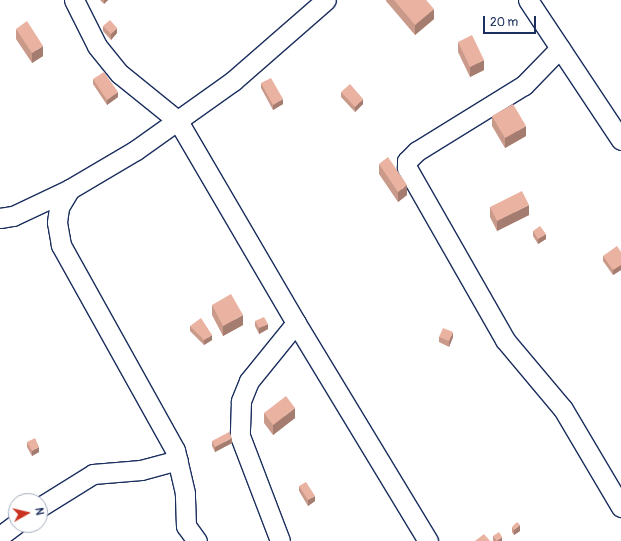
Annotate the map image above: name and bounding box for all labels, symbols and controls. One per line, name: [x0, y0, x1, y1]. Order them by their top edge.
scale bar: [485, 8, 538, 34]
text: 20 m: [490, 15, 518, 30]
north arrow: [8, 493, 48, 533]
text: N: [32, 507, 46, 516]

